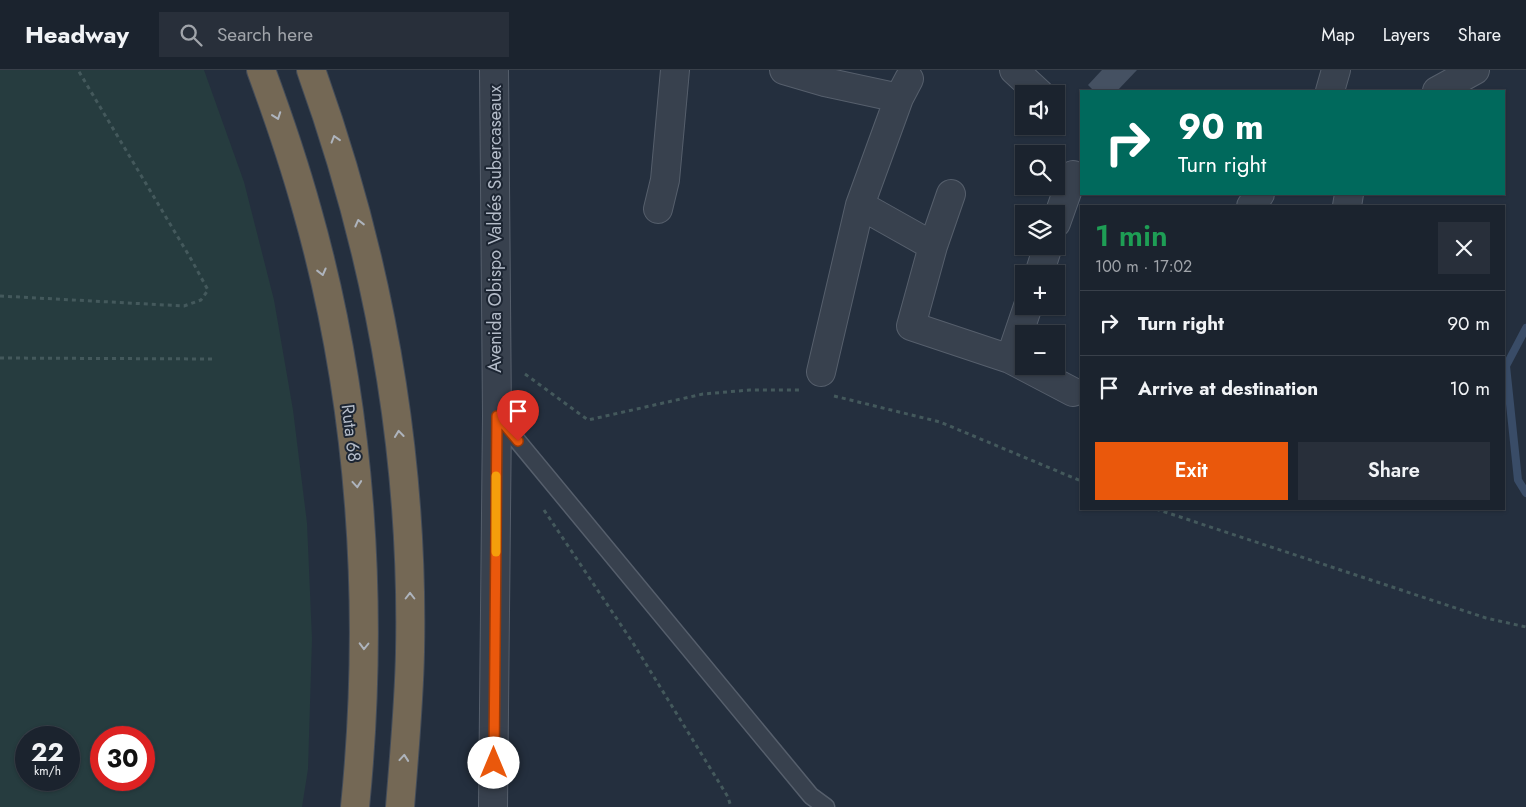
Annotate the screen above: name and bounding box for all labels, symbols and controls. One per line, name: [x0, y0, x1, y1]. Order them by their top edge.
search box: [159, 12, 509, 57]
text: Headway: [25, 17, 129, 52]
icon: search: [177, 21, 205, 49]
text: Search here: [217, 21, 313, 48]
text: Map: [1321, 22, 1355, 48]
text: Layers: [1383, 22, 1430, 48]
text: Share: [1458, 22, 1501, 48]
street label: Avenida Obispo Valdés Subercaseaux: [482, 85, 508, 373]
map controls: [1015, 85, 1065, 375]
button: sound: [1015, 85, 1065, 135]
text: 90 m: [1178, 102, 1264, 152]
icon: right: [1095, 110, 1160, 175]
one-way arrow: [271, 111, 281, 120]
one-way arrow: [330, 136, 340, 144]
button: search: [1015, 145, 1065, 195]
text: Turn right: [1178, 148, 1266, 180]
button: layers: [1015, 205, 1065, 255]
text: 1 min: [1095, 214, 1168, 257]
one-way arrow: [354, 219, 365, 228]
button: close: [1438, 222, 1490, 274]
text: 100 m · 17:02: [1095, 255, 1192, 278]
button: +: [1015, 265, 1065, 315]
one-way arrow: [316, 267, 327, 276]
icon: right: [1095, 309, 1123, 337]
text: Turn right: [1138, 310, 1224, 337]
text: 90 m: [1447, 310, 1490, 337]
button: −: [1015, 325, 1065, 375]
icon: arrive: [1095, 374, 1123, 402]
text: Arrive at destination: [1138, 375, 1318, 402]
text: 10 m: [1450, 375, 1490, 402]
pin: [497, 390, 539, 441]
icon: arrive: [504, 397, 532, 425]
street label: Ruta 68: [335, 403, 367, 463]
one-way arrow: [394, 430, 405, 438]
button: Exit: [1095, 442, 1288, 500]
button: Share: [1298, 442, 1490, 500]
one-way arrow: [351, 480, 362, 488]
one-way arrow: [405, 592, 415, 600]
one-way arrow: [359, 642, 369, 650]
speed limit sign: 30: [90, 726, 155, 791]
text: 22: [31, 734, 64, 770]
position arrow: [467, 736, 519, 788]
one-way arrow: [398, 754, 409, 762]
text: km/h: [34, 762, 61, 780]

